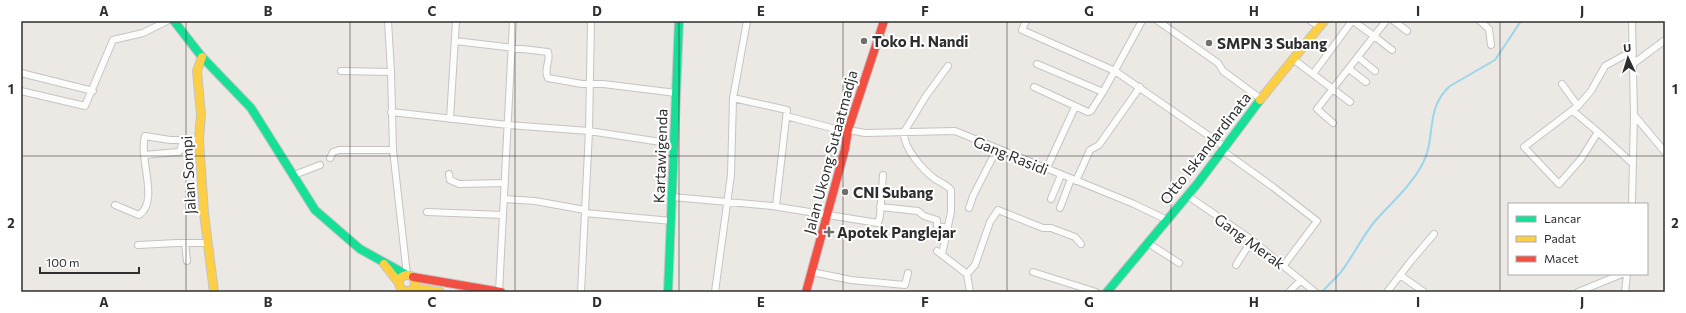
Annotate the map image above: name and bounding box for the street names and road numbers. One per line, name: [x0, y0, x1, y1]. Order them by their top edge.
street label: Jalan Ukong Sutaatmadja: [799, 68, 861, 236]
street label: Otto Iskandardinata: [1156, 88, 1254, 208]
street label: Kartawigenda: [649, 108, 671, 204]
street label: Gang Rasidi: [971, 132, 1051, 178]
street label: Jalan Sompi: [177, 135, 199, 215]
street label: Gang Merak: [1211, 209, 1289, 273]

